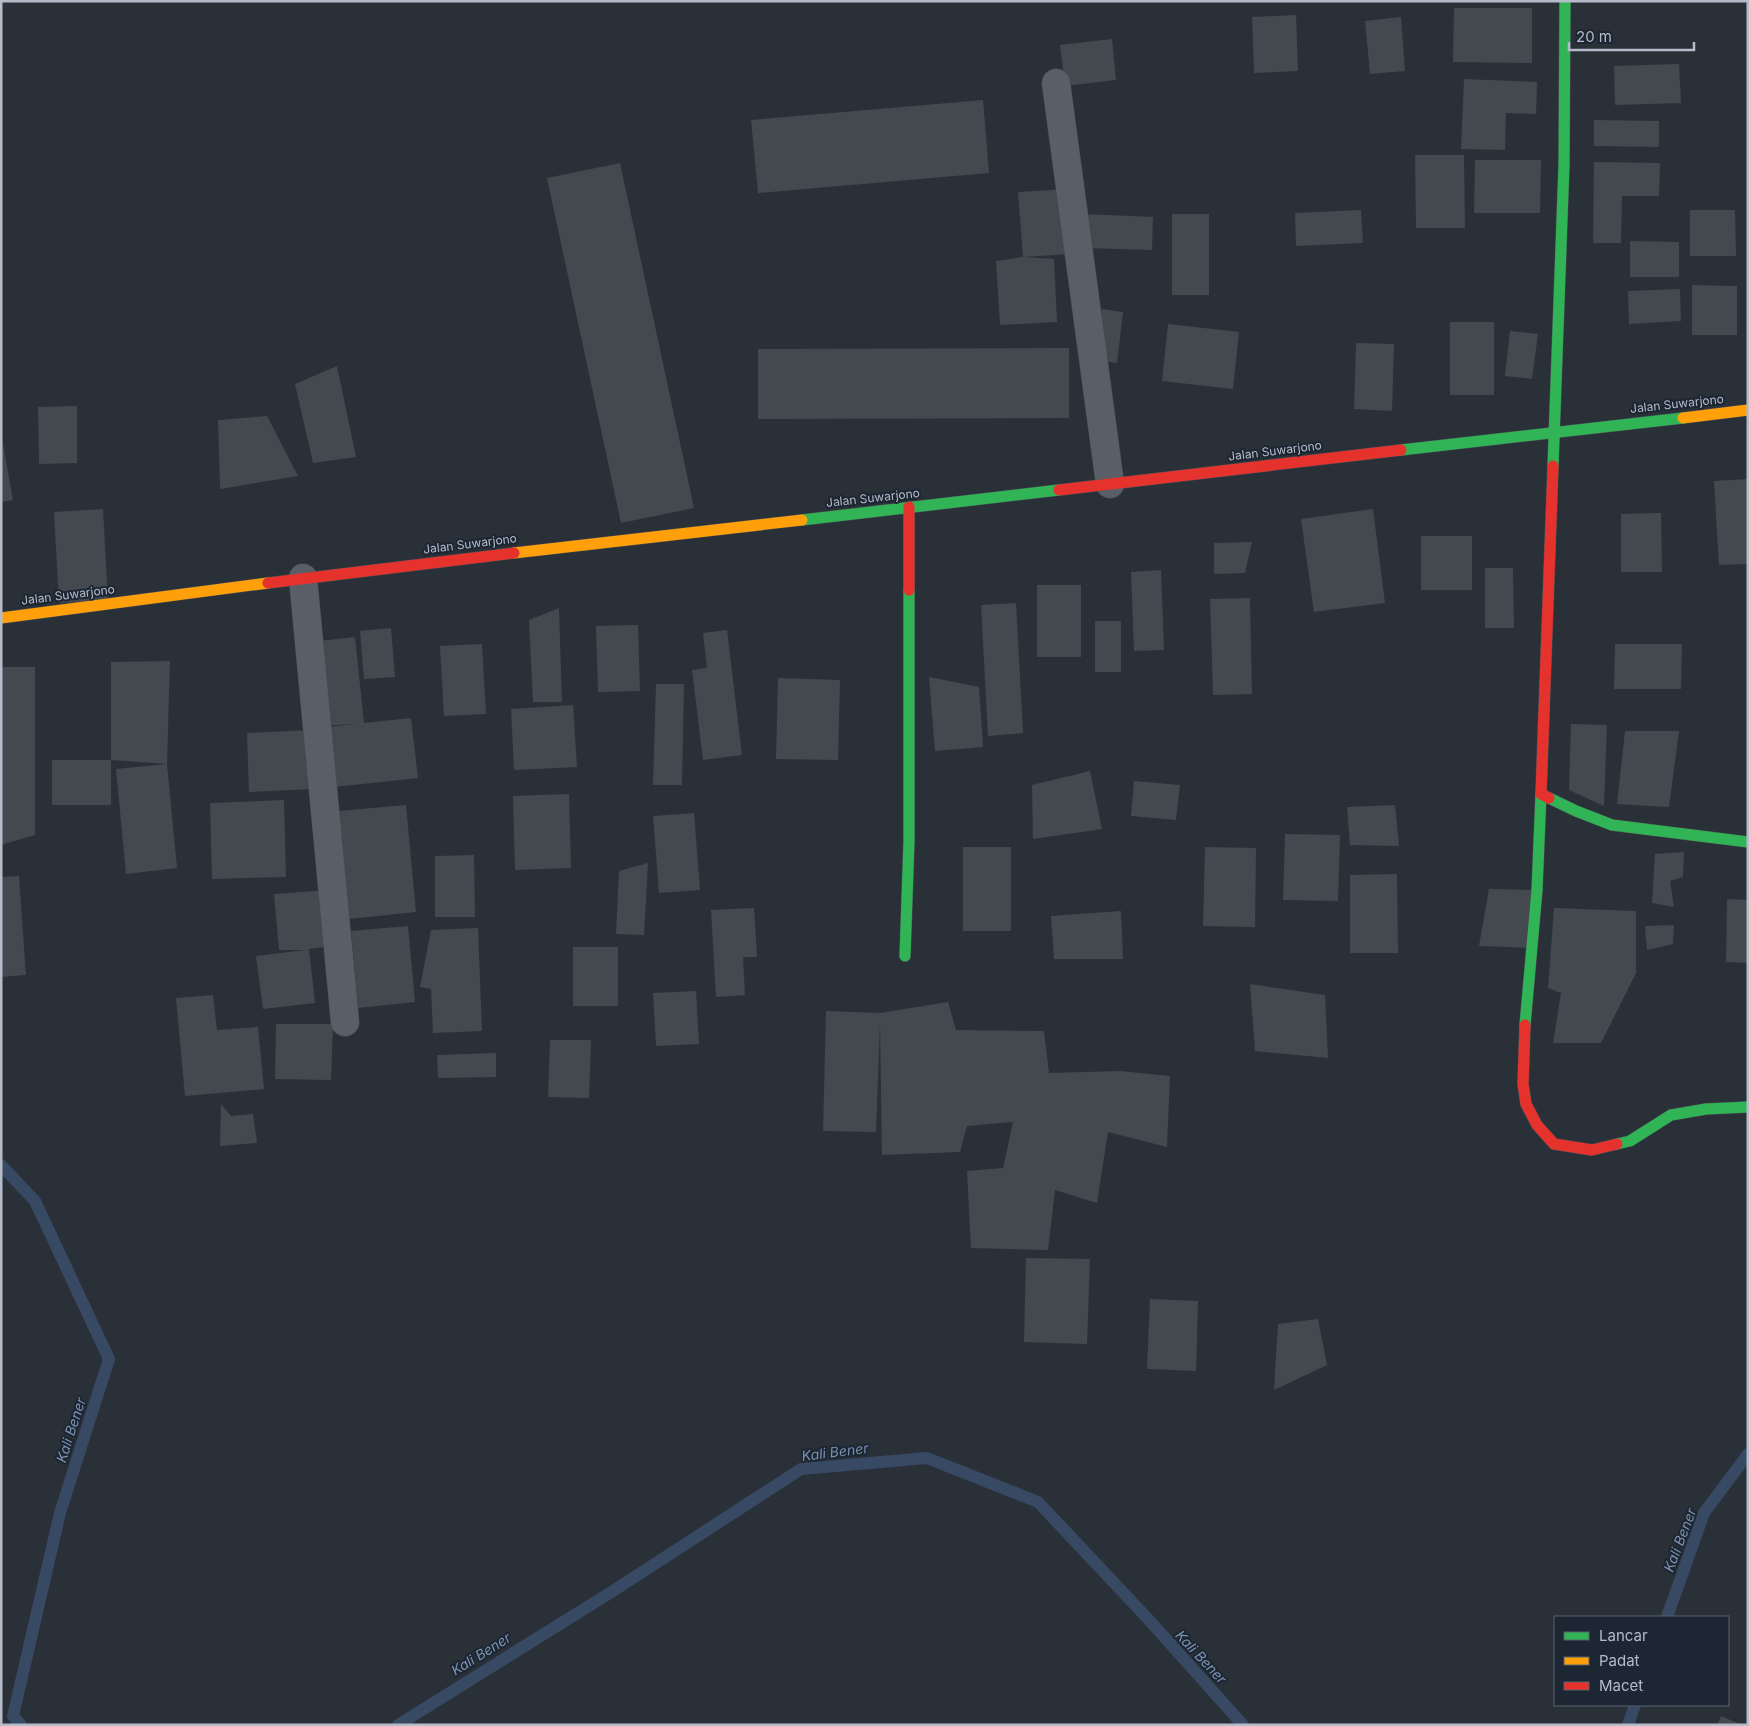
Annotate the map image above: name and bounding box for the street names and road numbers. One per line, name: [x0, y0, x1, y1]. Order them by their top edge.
street label: Jalan Suwarjono: [1629, 391, 1725, 416]
street label: Jalan Suwarjono: [1227, 437, 1323, 464]
street label: Jalan Suwarjono: [825, 485, 921, 510]
street label: Jalan Suwarjono: [422, 530, 518, 557]
street label: Jalan Suwarjono: [20, 581, 116, 608]

